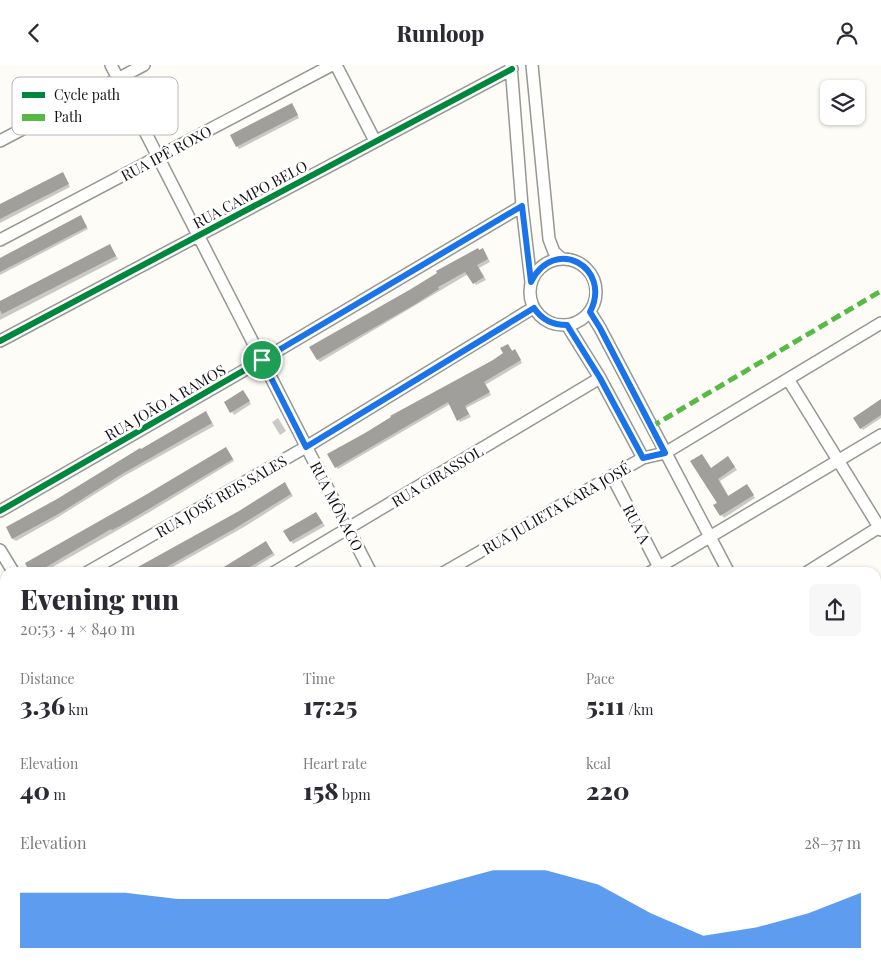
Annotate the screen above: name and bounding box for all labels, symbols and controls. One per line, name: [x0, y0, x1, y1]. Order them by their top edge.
text: Runloop: [397, 18, 484, 48]
icon: back: [20, 19, 48, 47]
icon: person: [833, 19, 861, 47]
legend: [12, 77, 178, 135]
map controls: [820, 80, 865, 125]
button: layers: [820, 80, 865, 125]
text: Cycle path: [54, 85, 121, 104]
text: Path: [54, 107, 83, 126]
street label: RUA IPÊ ROXO: [117, 121, 215, 185]
street label: RUA CAMPO BELO: [189, 155, 311, 233]
pin: [241, 339, 283, 381]
icon: arrive: [248, 346, 276, 374]
street label: RUA JOÃO A RAMOS: [101, 359, 229, 445]
street label: RUA GIRASSOL: [388, 441, 487, 511]
street label: RUA JOSÉ REIS SALES: [152, 450, 290, 542]
street label: RUA JULIETA KARA JOSÉ: [478, 457, 634, 559]
street label: RUA MÔNACO: [306, 458, 368, 554]
street label: RUA A: [619, 501, 656, 548]
text: Evening run: [20, 580, 179, 617]
button: share: [809, 584, 861, 636]
text: 20:53 · 4 × 840 m: [20, 618, 135, 639]
text: Distance: [20, 669, 75, 688]
text: Time: [303, 669, 335, 688]
text: Pace: [586, 669, 615, 688]
text: 3.36: [20, 688, 65, 721]
text: 17:25: [303, 688, 357, 721]
text: 5:11: [586, 688, 625, 721]
text: km: [65, 700, 88, 719]
text: /km: [625, 700, 654, 719]
text: Elevation: [20, 754, 78, 773]
text: Heart rate: [303, 754, 367, 773]
text: kcal: [586, 754, 611, 773]
text: 40: [20, 773, 50, 806]
text: 158: [303, 773, 339, 806]
text: 220: [586, 773, 629, 806]
text: m: [50, 785, 66, 804]
text: bpm: [339, 785, 371, 804]
text: Elevation: [20, 832, 87, 853]
text: 28–37 m: [804, 832, 861, 853]

